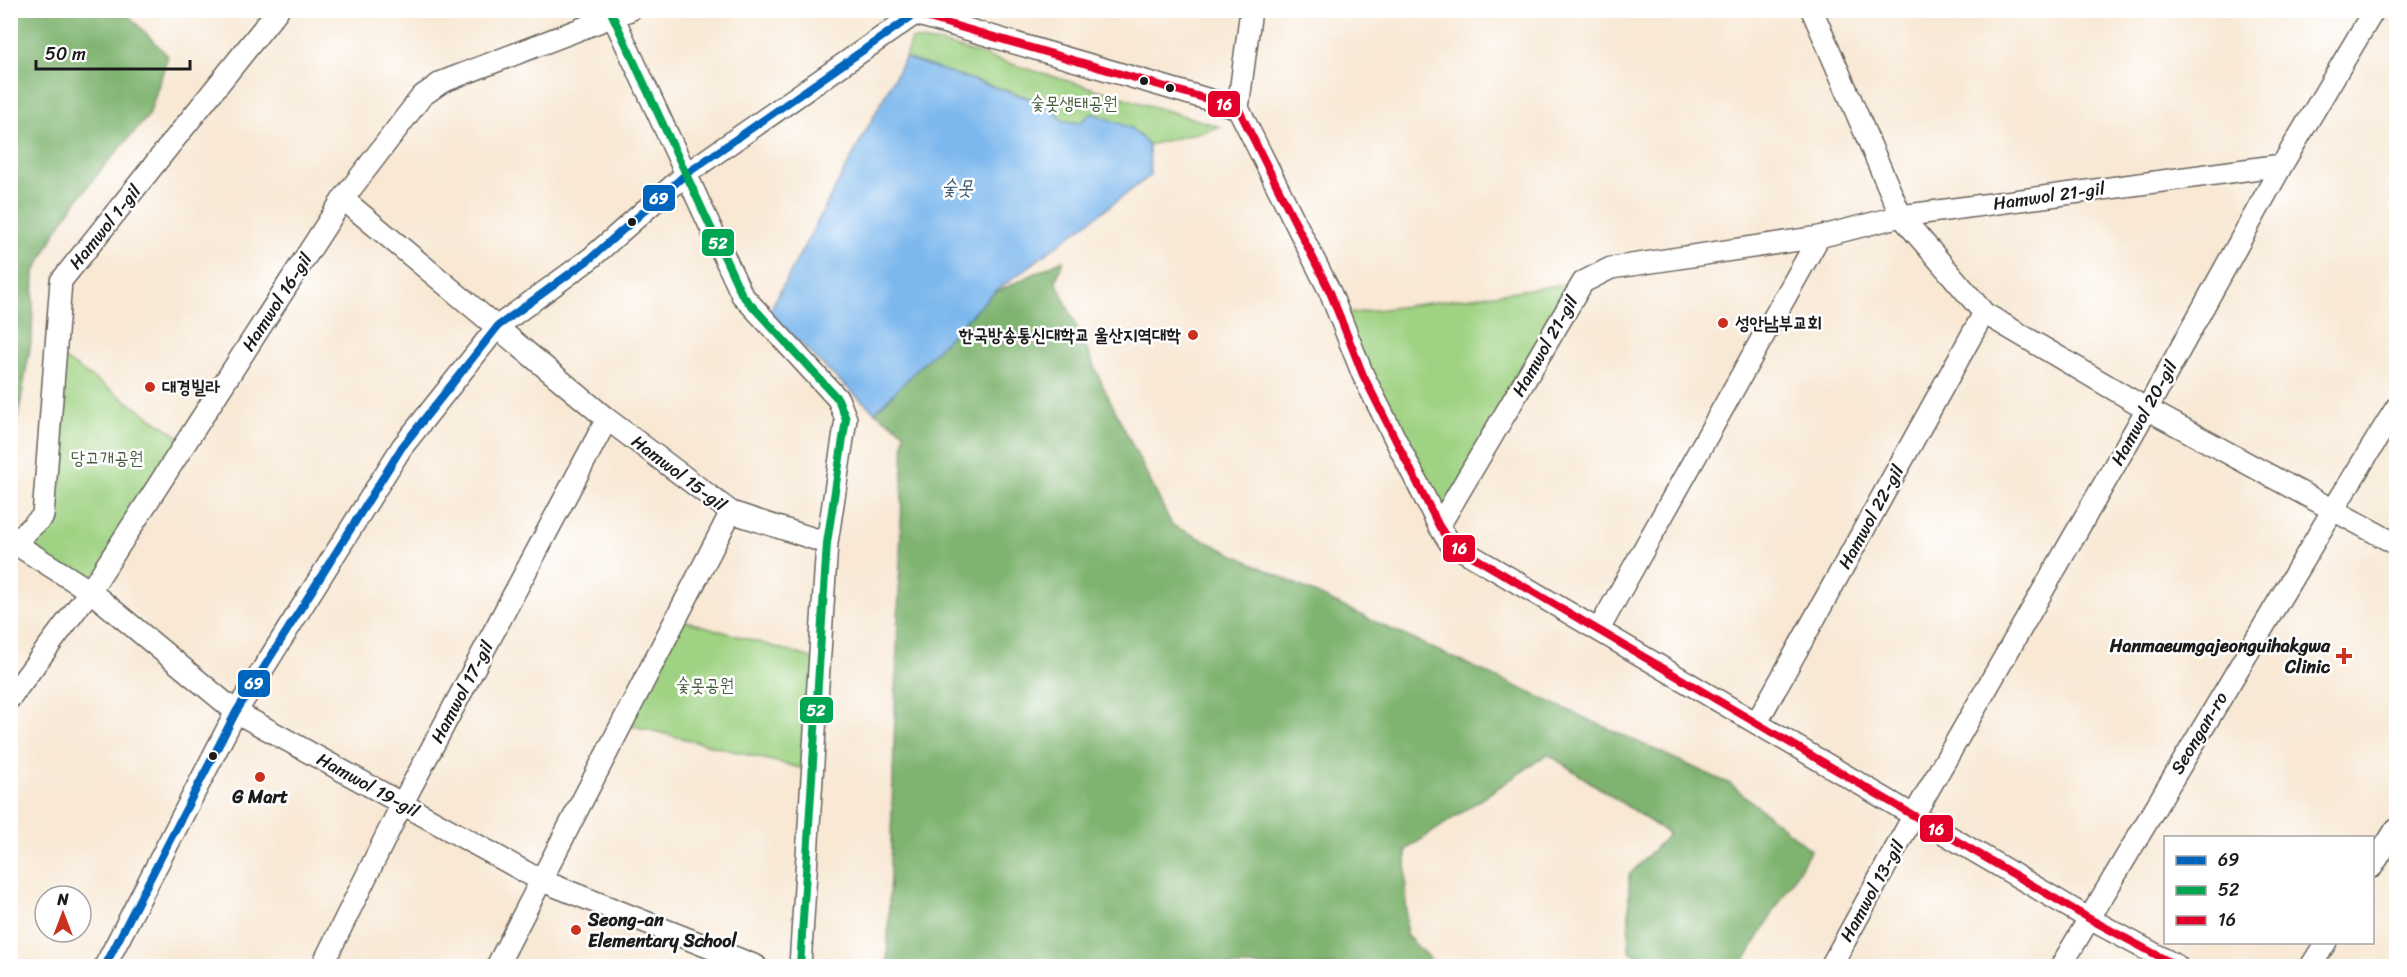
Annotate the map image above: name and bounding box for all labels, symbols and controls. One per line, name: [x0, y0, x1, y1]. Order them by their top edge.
scale bar: [36, 33, 190, 71]
text: 50 m: [45, 38, 86, 70]
unlabelled marker: [1138, 75, 1150, 87]
unlabelled marker: [1164, 82, 1176, 94]
park label: 숯못생태공원: [1031, 87, 1117, 119]
line badge: 16: [1207, 90, 1241, 118]
text: 16: [1216, 90, 1232, 119]
water label: 숯못: [941, 170, 974, 205]
street label: Hamwol 21-gil: [1991, 172, 2108, 220]
street label: Hamwol 1-gil: [60, 177, 150, 277]
line badge: 69: [642, 184, 676, 212]
text: 69: [649, 184, 669, 213]
unlabelled marker: [626, 216, 638, 228]
line badge: 52: [701, 228, 735, 257]
text: 52: [708, 229, 728, 258]
street label: Hamwol 16-gil: [233, 245, 322, 358]
street label: Hamwol 21-gil: [1503, 288, 1587, 403]
place label: 성안남부교회: [1735, 307, 1822, 339]
marker: 성안남부교회: [1716, 316, 1730, 330]
place label: 한국방송통신대학교 울산지역대학: [958, 319, 1182, 351]
marker: 한국방송통신대학교 울산지역대학: [1186, 328, 1200, 342]
street label: Hamwol 20-gil: [2102, 354, 2187, 472]
place label: 대경빌라: [162, 371, 220, 403]
marker: 대경빌라: [143, 380, 157, 394]
street label: Hamwol 15-gil: [624, 426, 735, 520]
park label: 당고개공원: [71, 442, 143, 474]
street label: Hamwol 22-gil: [1829, 458, 1913, 575]
line badge: 16: [1442, 534, 1476, 563]
text: 16: [1451, 534, 1467, 563]
place label: Hanmaeumgajeonguihakgwa Clinic: [2109, 630, 2331, 683]
street label: Hamwol 17-gil: [421, 634, 503, 749]
marker: Hanmaeumgajeonguihakgwa Clinic: [2335, 647, 2353, 665]
line badge: 69: [237, 669, 271, 698]
text: 69: [244, 669, 264, 698]
park label: 숯못공원: [676, 669, 734, 701]
street label: Seongan-ro: [2162, 685, 2236, 781]
line badge: 52: [799, 696, 834, 724]
text: 52: [806, 696, 826, 725]
street label: Hamwol 19-gil: [311, 744, 426, 827]
unlabelled marker: [207, 750, 219, 762]
marker: G Mart: [253, 770, 267, 784]
place label: G Mart: [231, 781, 288, 813]
line badge: 16: [1919, 814, 1954, 843]
text: 16: [1928, 815, 1944, 844]
street label: Hamwol 13-gil: [1831, 833, 1914, 948]
legend: [2164, 836, 2374, 944]
text: 69: [2218, 844, 2239, 876]
text: 52: [2218, 874, 2239, 906]
north arrow: [33, 884, 93, 944]
text: N: [56, 885, 69, 914]
place label: Seong-an Elementary School: [587, 904, 737, 957]
text: 16: [2218, 904, 2236, 936]
marker: Seong-an Elementary School: [569, 923, 583, 937]

